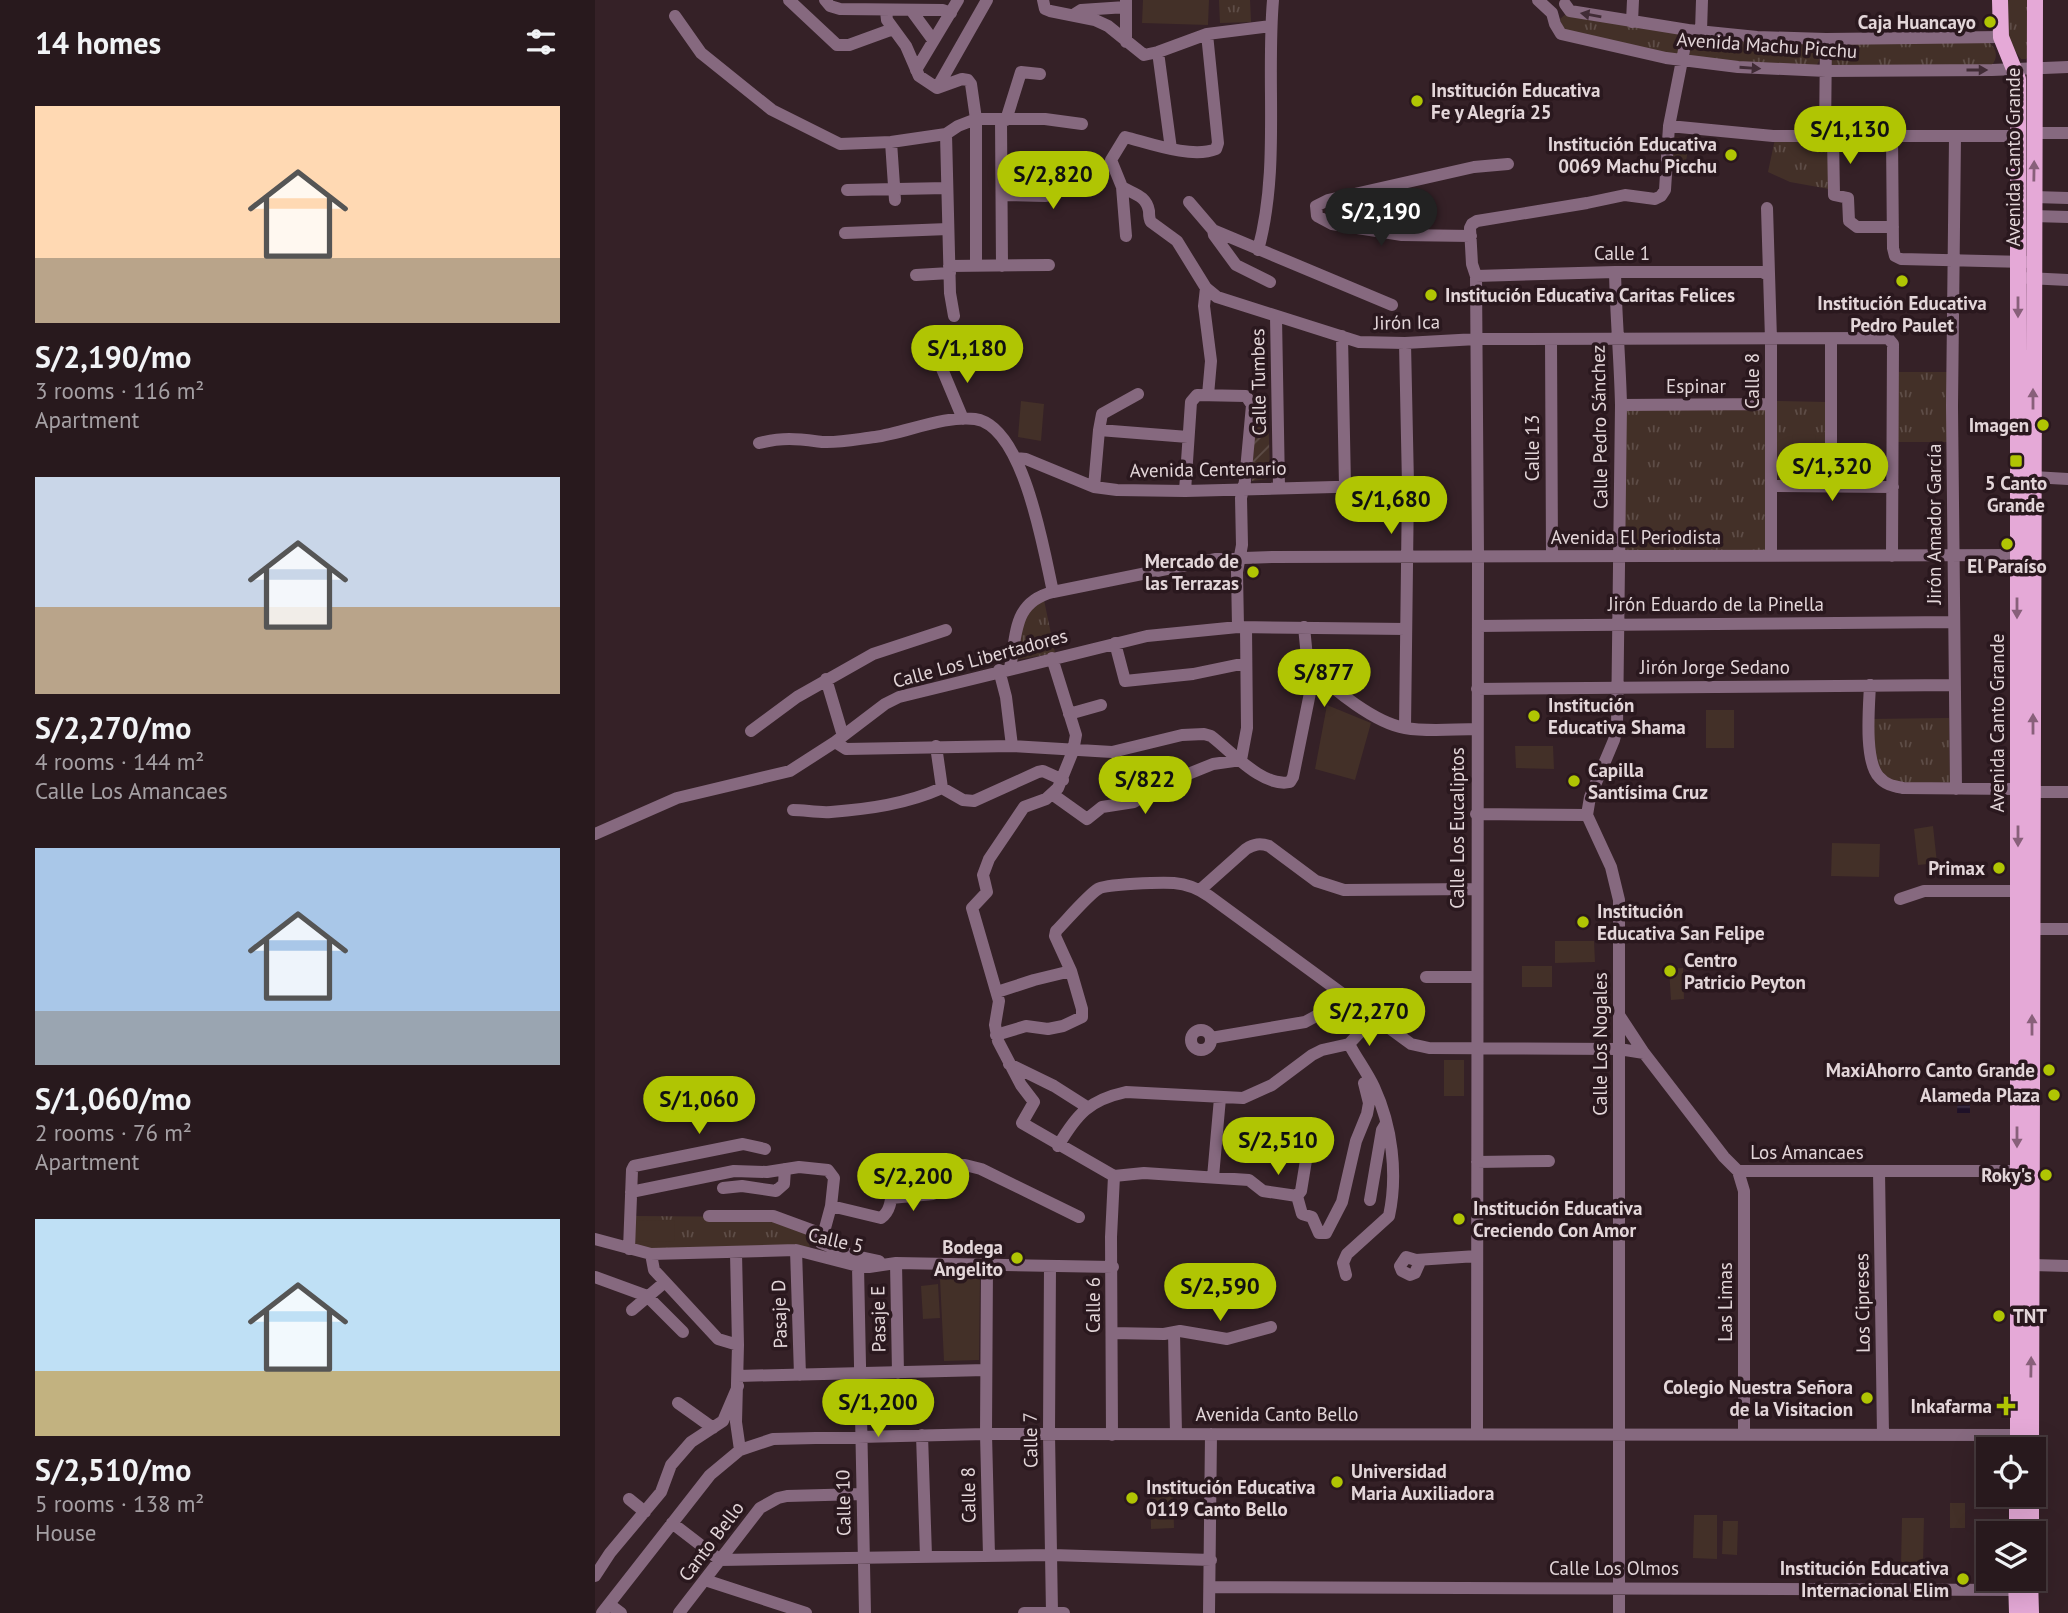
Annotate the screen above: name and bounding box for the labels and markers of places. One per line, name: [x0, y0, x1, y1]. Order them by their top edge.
place label: Caja Huancayo: [1858, 10, 1976, 34]
marker: Caja Huancayo: [1982, 14, 1998, 30]
place label: Institución Educativa Fe y Alegría 25: [1431, 78, 1600, 124]
marker: Institución Educativa Fe y Alegría 25: [1409, 93, 1425, 109]
pin: S/1,130: [1785, 106, 1915, 166]
place label: Institución Educativa 0069 Machu Picchu: [1548, 132, 1717, 178]
marker: Institución Educativa 0069 Machu Picchu: [1723, 147, 1739, 163]
pin: S/2,820: [988, 152, 1118, 211]
pin: S/2,190: [1316, 188, 1446, 248]
marker: Institución Educativa Pedro Paulet: [1894, 273, 1910, 289]
place label: Institución Educativa Caritas Felices: [1445, 283, 1735, 307]
marker: Institución Educativa Caritas Felices: [1423, 287, 1439, 303]
place label: Institución Educativa Pedro Paulet: [1817, 291, 1987, 337]
pin: S/1,180: [902, 326, 1032, 385]
place label: Imagen: [1969, 413, 2029, 437]
marker: Imagen: [2035, 417, 2051, 433]
pin: S/1,320: [1767, 444, 1897, 503]
marker: 5 Canto Grande: [2008, 453, 2024, 469]
place label: 5 Canto Grande: [1985, 471, 2047, 517]
pin: S/1,680: [1326, 476, 1456, 536]
marker: El Paraíso: [1999, 536, 2015, 552]
place label: Mercado de las Terrazas: [1145, 549, 1239, 595]
place label: El Paraíso: [1967, 554, 2047, 578]
marker: Mercado de las Terrazas: [1245, 564, 1261, 580]
pin: S/877: [1275, 650, 1373, 709]
place label: Institución Educativa Shama: [1548, 693, 1686, 739]
marker: Institución Educativa Shama: [1526, 708, 1542, 724]
pin: S/822: [1096, 756, 1194, 816]
place label: Capilla Santísima Cruz: [1588, 758, 1708, 804]
marker: Capilla Santísima Cruz: [1566, 773, 1582, 789]
place label: Primax: [1928, 856, 1985, 880]
marker: Primax: [1991, 860, 2007, 876]
place label: Institución Educativa San Felipe: [1597, 899, 1765, 945]
marker: Institución Educativa San Felipe: [1575, 914, 1591, 930]
place label: Centro Patricio Peyton: [1684, 948, 1806, 994]
marker: Centro Patricio Peyton: [1662, 963, 1678, 979]
pin: S/2,270: [1304, 988, 1434, 1048]
place label: MaxiAhorro Canto Grande: [1826, 1058, 2035, 1082]
marker: MaxiAhorro Canto Grande: [2041, 1062, 2057, 1078]
pin: S/1,060: [634, 1076, 764, 1136]
place label: Alameda Plaza: [1920, 1083, 2040, 1107]
marker: Alameda Plaza: [2046, 1087, 2062, 1103]
pin: S/2,510: [1213, 1118, 1343, 1177]
pin: S/2,200: [848, 1154, 978, 1213]
place label: Roky's: [1981, 1163, 2032, 1187]
marker: Roky's: [2038, 1167, 2054, 1183]
place label: Institución Educativa Creciendo Con Amor: [1473, 1196, 1642, 1242]
marker: Institución Educativa Creciendo Con Amor: [1451, 1211, 1467, 1227]
place label: Bodega Angelito: [934, 1235, 1003, 1281]
marker: Bodega Angelito: [1009, 1250, 1025, 1266]
pin: S/2,590: [1155, 1264, 1285, 1323]
place label: TNT: [2013, 1304, 2047, 1328]
marker: TNT: [1991, 1308, 2007, 1324]
place label: Colegio Nuestra Señora de la Visitacion: [1663, 1375, 1853, 1421]
pin: S/1,200: [813, 1380, 943, 1439]
marker: Colegio Nuestra Señora de la Visitacion: [1859, 1390, 1875, 1406]
place label: Inkafarma: [1911, 1394, 1992, 1418]
marker: Inkafarma: [1998, 1398, 2014, 1414]
place label: Universidad Maria Auxiliadora: [1351, 1459, 1494, 1505]
marker: Universidad Maria Auxiliadora: [1329, 1474, 1345, 1490]
place label: Institución Educativa 0119 Canto Bello: [1146, 1475, 1315, 1521]
marker: Institución Educativa 0119 Canto Bello: [1124, 1490, 1140, 1506]
place label: Institución Educativa Internacional Elim: [1780, 1556, 1949, 1602]
marker: Institución Educativa Internacional Elim: [1955, 1571, 1971, 1587]

